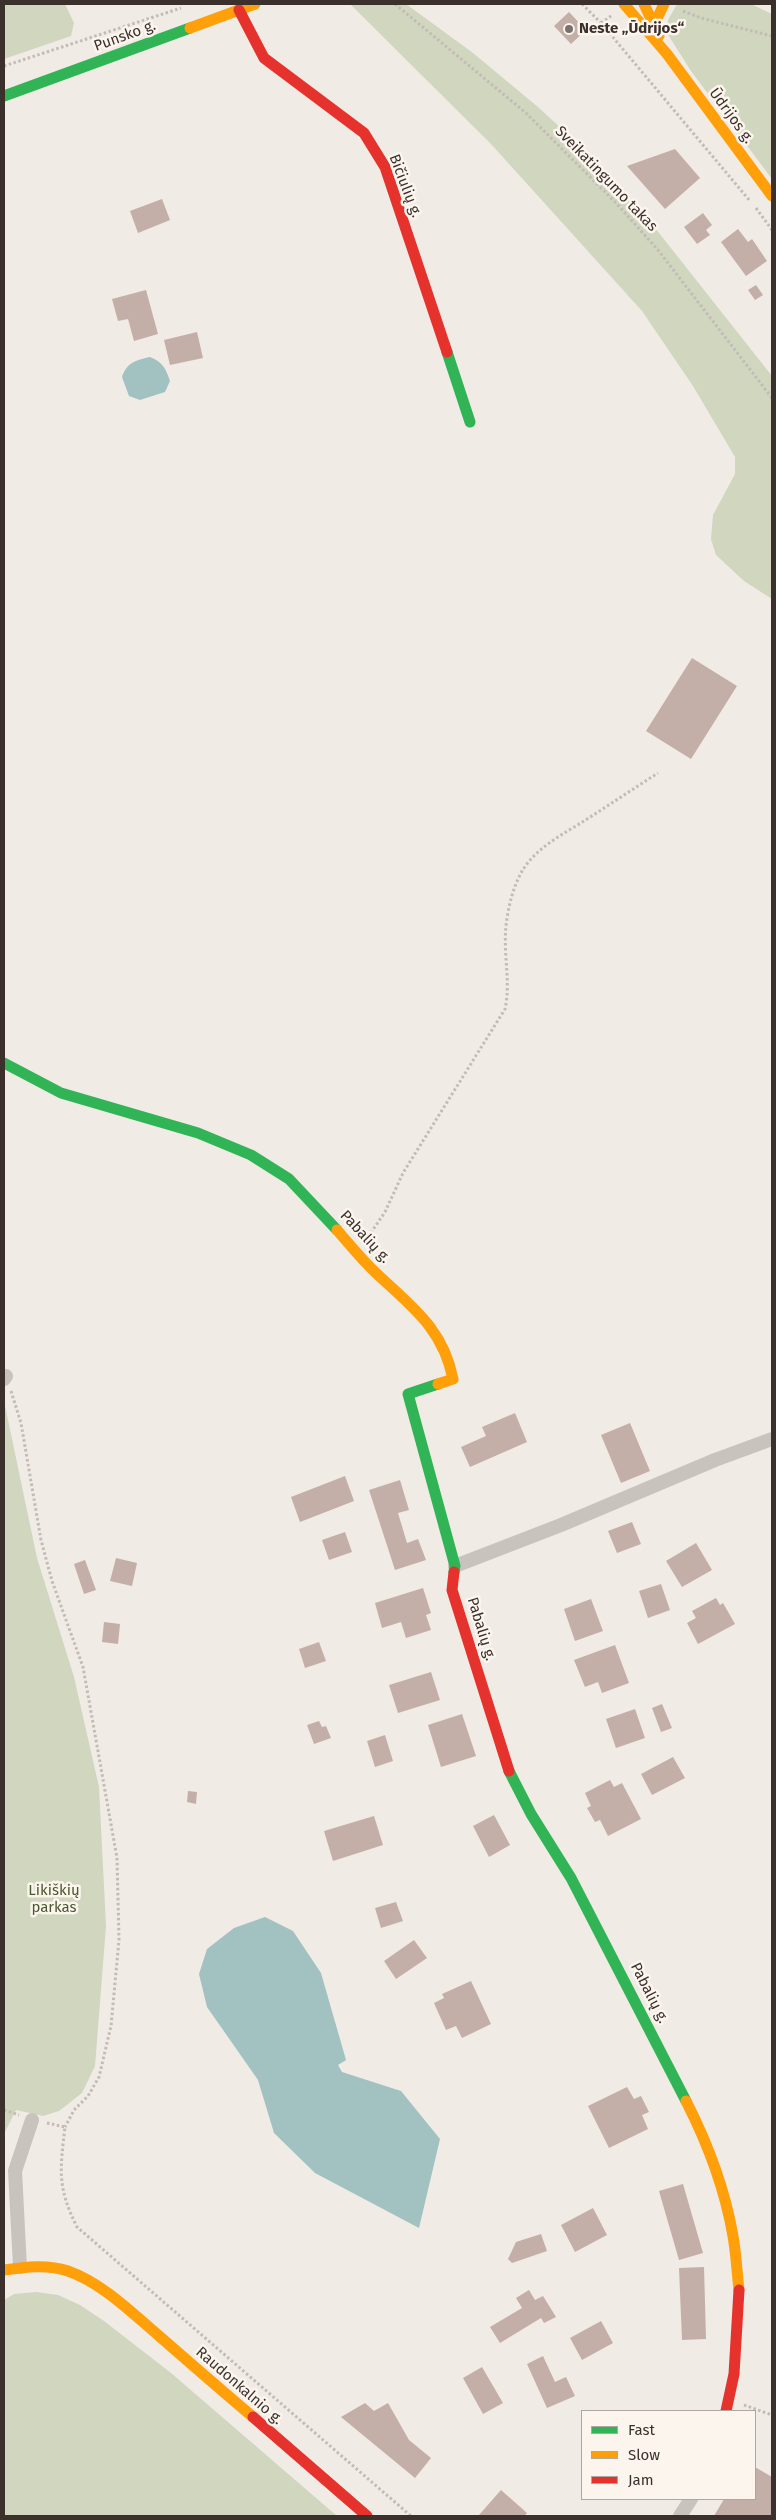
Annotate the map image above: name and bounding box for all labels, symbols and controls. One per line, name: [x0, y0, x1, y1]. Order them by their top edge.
street label: Punsko g.: [92, 17, 158, 55]
place label: Neste „Ūdrijos“: [579, 20, 684, 38]
marker: Neste „Ūdrijos“: [563, 23, 575, 35]
street label: Ūdrijos g.: [705, 85, 757, 147]
street label: Sveikatingumo takas: [551, 122, 661, 236]
street label: Bičiulių g.: [385, 152, 425, 220]
street label: Pabalių g.: [336, 1207, 394, 1267]
street label: Pabalių g.: [463, 1595, 499, 1663]
park label: Likiškių parkas: [28, 1882, 80, 1917]
street label: Pabalių g.: [626, 1960, 672, 2026]
street label: Raudonkalnio g.: [192, 2343, 286, 2429]
legend: [581, 2410, 756, 2500]
text: Fast: [628, 2421, 655, 2439]
text: Slow: [628, 2446, 660, 2464]
text: Jam: [628, 2471, 654, 2489]

